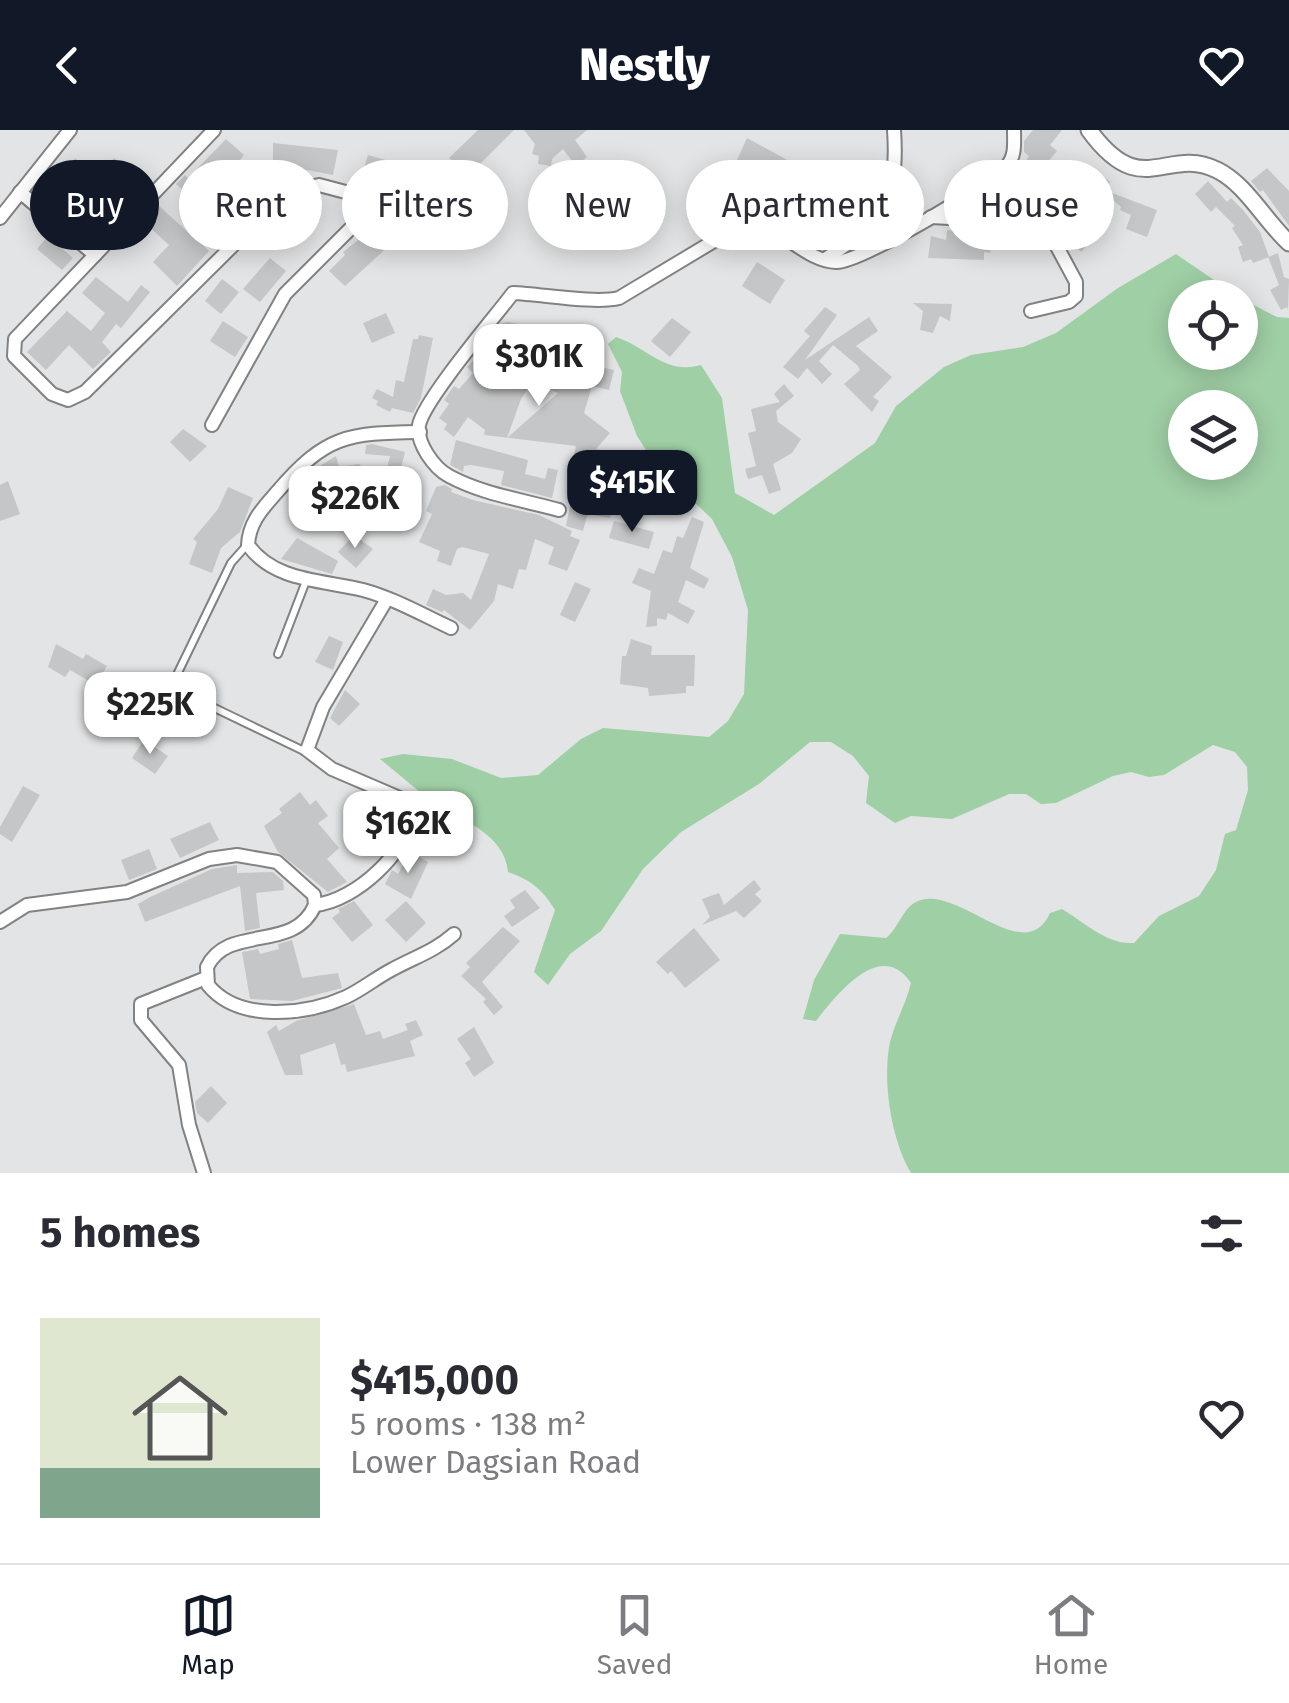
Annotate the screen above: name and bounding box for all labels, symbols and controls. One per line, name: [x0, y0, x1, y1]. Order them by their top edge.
icon: back: [40, 38, 95, 93]
text: Nestly: [579, 38, 710, 92]
icon: heart: [1194, 38, 1249, 93]
chip: Buy: [30, 160, 159, 250]
chip: Rent: [179, 160, 322, 250]
chip: Filters: [342, 160, 508, 250]
chip: New: [528, 160, 666, 250]
chip: Apartment: [686, 160, 924, 250]
chip: House: [944, 160, 1114, 250]
map controls: [1168, 280, 1258, 480]
button: locate: [1168, 280, 1258, 370]
pin: $301K: [469, 324, 609, 409]
text: $301K: [495, 337, 583, 375]
button: layers: [1168, 390, 1258, 480]
pin: $415K: [562, 450, 702, 535]
text: $415K: [589, 463, 675, 501]
pin: $226K: [285, 466, 425, 551]
text: $226K: [311, 479, 399, 517]
pin: $225K: [80, 672, 220, 757]
text: $225K: [106, 685, 194, 723]
pin: $162K: [338, 791, 478, 876]
text: $162K: [365, 804, 451, 842]
icon: filters: [1194, 1206, 1249, 1261]
text: 5 homes: [40, 1208, 200, 1258]
text: $415,000: [350, 1355, 519, 1405]
icon: home: [120, 1358, 240, 1478]
icon: heart: [1194, 1391, 1249, 1446]
text: 5 rooms · 138 m²: [350, 1405, 586, 1443]
text: Lower Dagsian Road: [350, 1443, 641, 1481]
tab: Map: [181, 1588, 236, 1681]
tab: Saved: [597, 1588, 673, 1681]
tab: Home: [1034, 1588, 1108, 1681]

